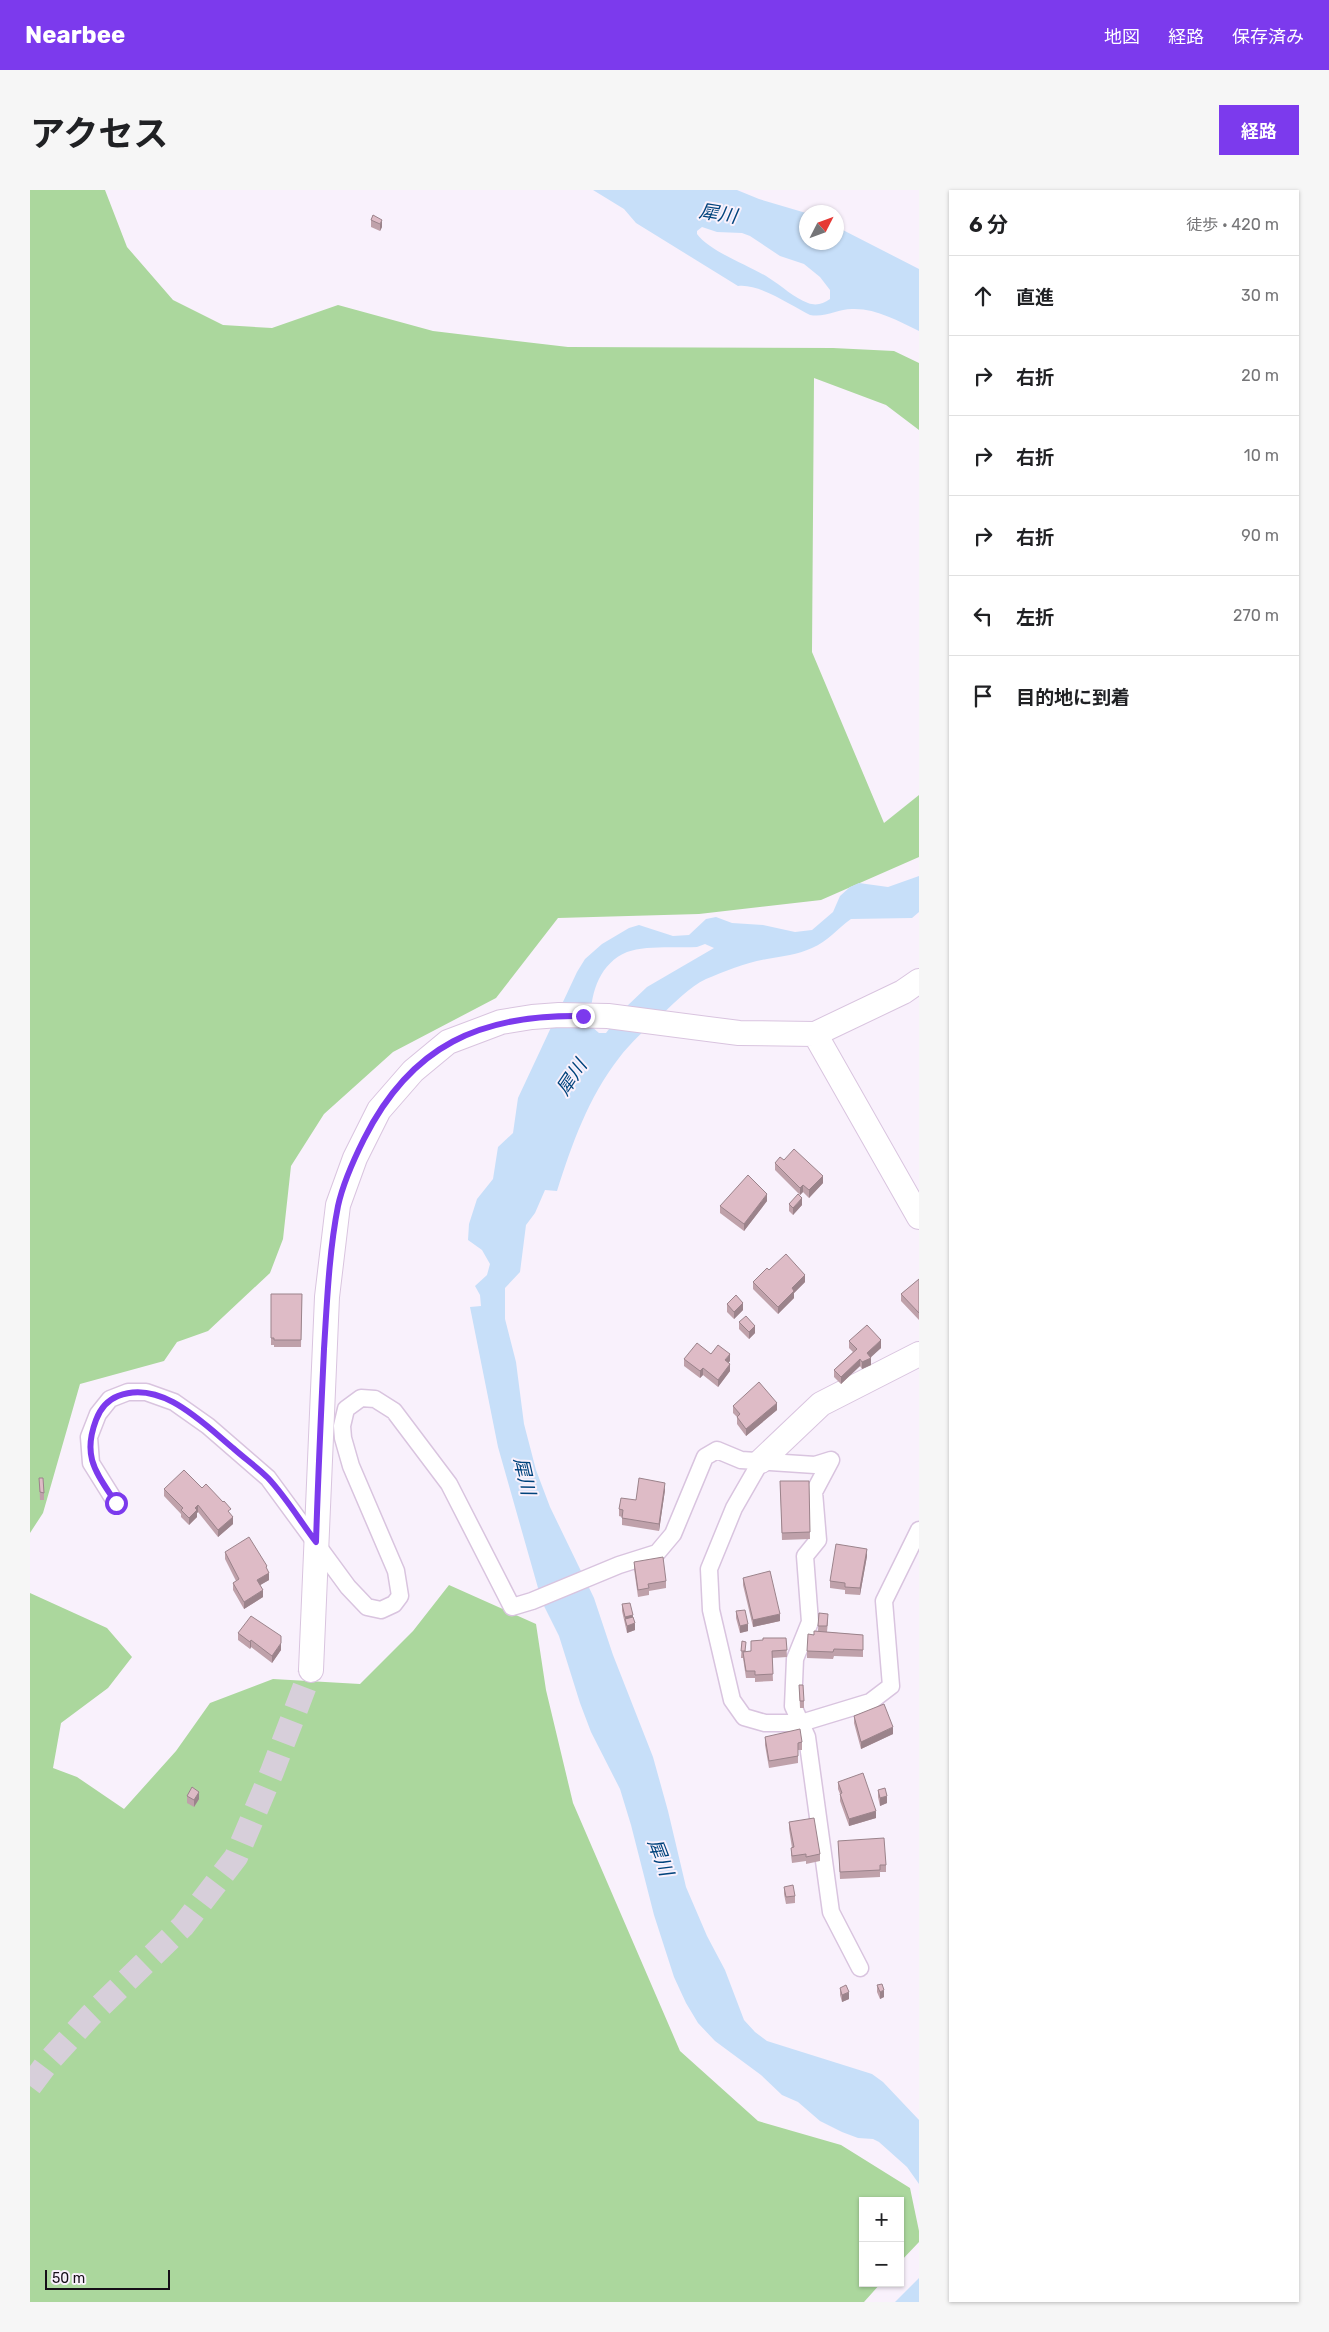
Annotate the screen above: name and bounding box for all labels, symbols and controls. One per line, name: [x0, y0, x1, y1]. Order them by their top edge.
text: Nearbee: [25, 21, 125, 49]
text: 地図: [1104, 26, 1140, 48]
text: 経路: [1168, 26, 1204, 48]
text: 保存済み: [1232, 26, 1304, 48]
button: 経路: [1219, 105, 1299, 155]
text: アクセス: [30, 113, 168, 155]
water label: 犀川: [697, 199, 740, 228]
north arrow: [799, 205, 844, 250]
text: 6 分: [969, 212, 1008, 237]
text: 徒歩 · 420 m: [1186, 215, 1279, 234]
icon: ahead: [969, 282, 997, 310]
text: 直進: [1016, 286, 1054, 309]
text: 30 m: [1241, 286, 1279, 305]
icon: right: [969, 362, 997, 390]
text: 右折: [1016, 366, 1054, 389]
text: 20 m: [1241, 366, 1279, 385]
icon: right: [969, 442, 997, 470]
text: 右折: [1016, 446, 1054, 469]
text: 10 m: [1244, 446, 1279, 465]
icon: right: [969, 522, 997, 550]
text: 右折: [1016, 526, 1054, 549]
text: 90 m: [1241, 526, 1279, 545]
icon: left: [969, 602, 997, 630]
text: 左折: [1016, 606, 1054, 629]
text: 270 m: [1233, 606, 1279, 625]
icon: arrive: [969, 682, 997, 710]
text: 目的地に到着: [1016, 686, 1130, 709]
route end: [572, 1005, 595, 1028]
water label: 犀川: [551, 1053, 593, 1099]
water label: 犀川: [509, 1455, 540, 1499]
route start: [105, 1492, 128, 1515]
water label: 犀川: [643, 1835, 679, 1881]
map controls: [859, 2197, 904, 2287]
button: +: [859, 2197, 904, 2242]
button: −: [859, 2242, 904, 2287]
scale bar: [45, 2267, 170, 2290]
text: 50 m: [52, 2270, 85, 2287]

